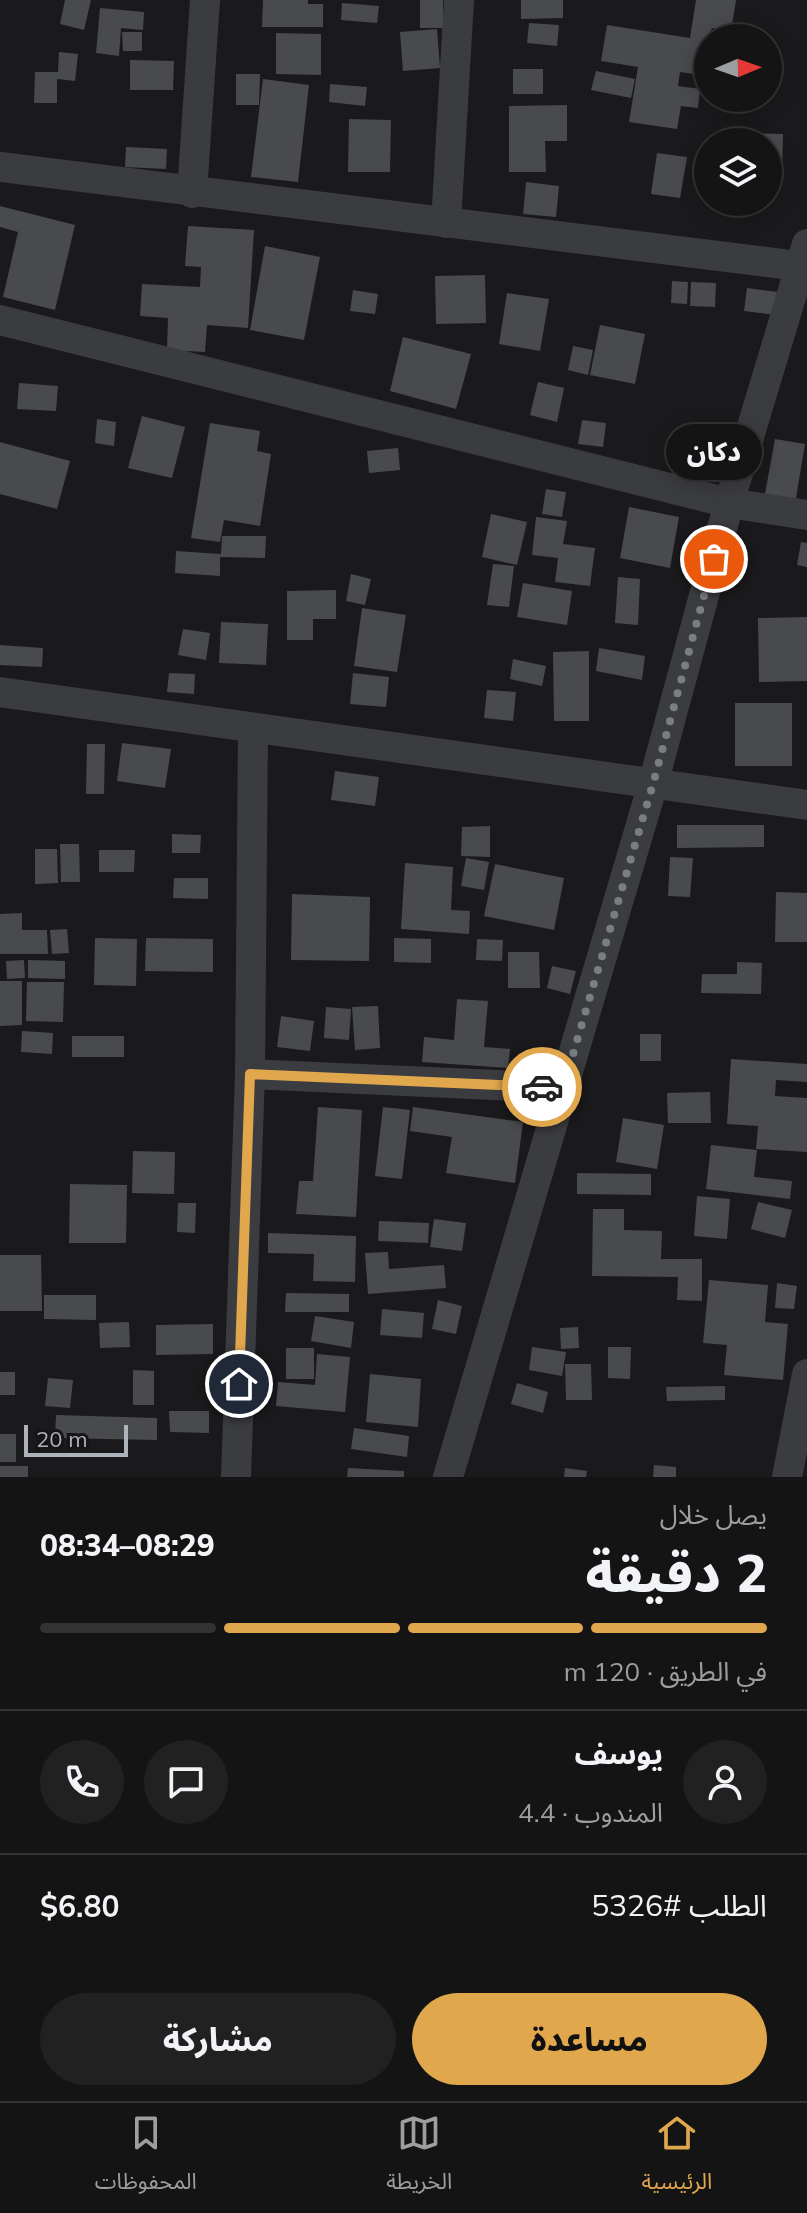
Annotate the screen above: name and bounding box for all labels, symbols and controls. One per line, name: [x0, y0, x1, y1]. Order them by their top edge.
north arrow: [694, 24, 782, 112]
map controls: [694, 24, 782, 216]
button: layers: [694, 128, 782, 216]
callout: دكان: [666, 423, 762, 479]
text: دكان: [687, 435, 741, 468]
pin: [680, 525, 748, 593]
icon: bag: [692, 537, 736, 581]
courier: [502, 1047, 582, 1127]
icon: car: [520, 1065, 564, 1109]
pin: [205, 1350, 273, 1418]
icon: home: [217, 1362, 261, 1406]
scale bar: [24, 1421, 128, 1457]
text: 20 m: [36, 1425, 87, 1453]
text: يصل خلال: [660, 1498, 767, 1531]
text: 08:29–08:34: [40, 1526, 215, 1564]
text: 2 دقيقة: [585, 1540, 767, 1605]
text: في الطريق · 120 m: [564, 1655, 767, 1688]
text: يوسف: [575, 1734, 663, 1772]
button: phone: [40, 1740, 124, 1824]
button: chat: [144, 1740, 228, 1824]
button: person: [683, 1740, 767, 1824]
text: المندوب · 4.4: [518, 1796, 663, 1829]
text: الطلب #5326: [591, 1886, 767, 1924]
text: $6.80: [40, 1887, 119, 1925]
button: مشاركة: [40, 1993, 396, 2085]
button: مساعدة: [412, 1993, 767, 2085]
tab: المحفوظات: [95, 2111, 197, 2205]
tab: الخريطة: [386, 2111, 452, 2205]
tab: الرئيسية: [642, 2111, 712, 2205]

